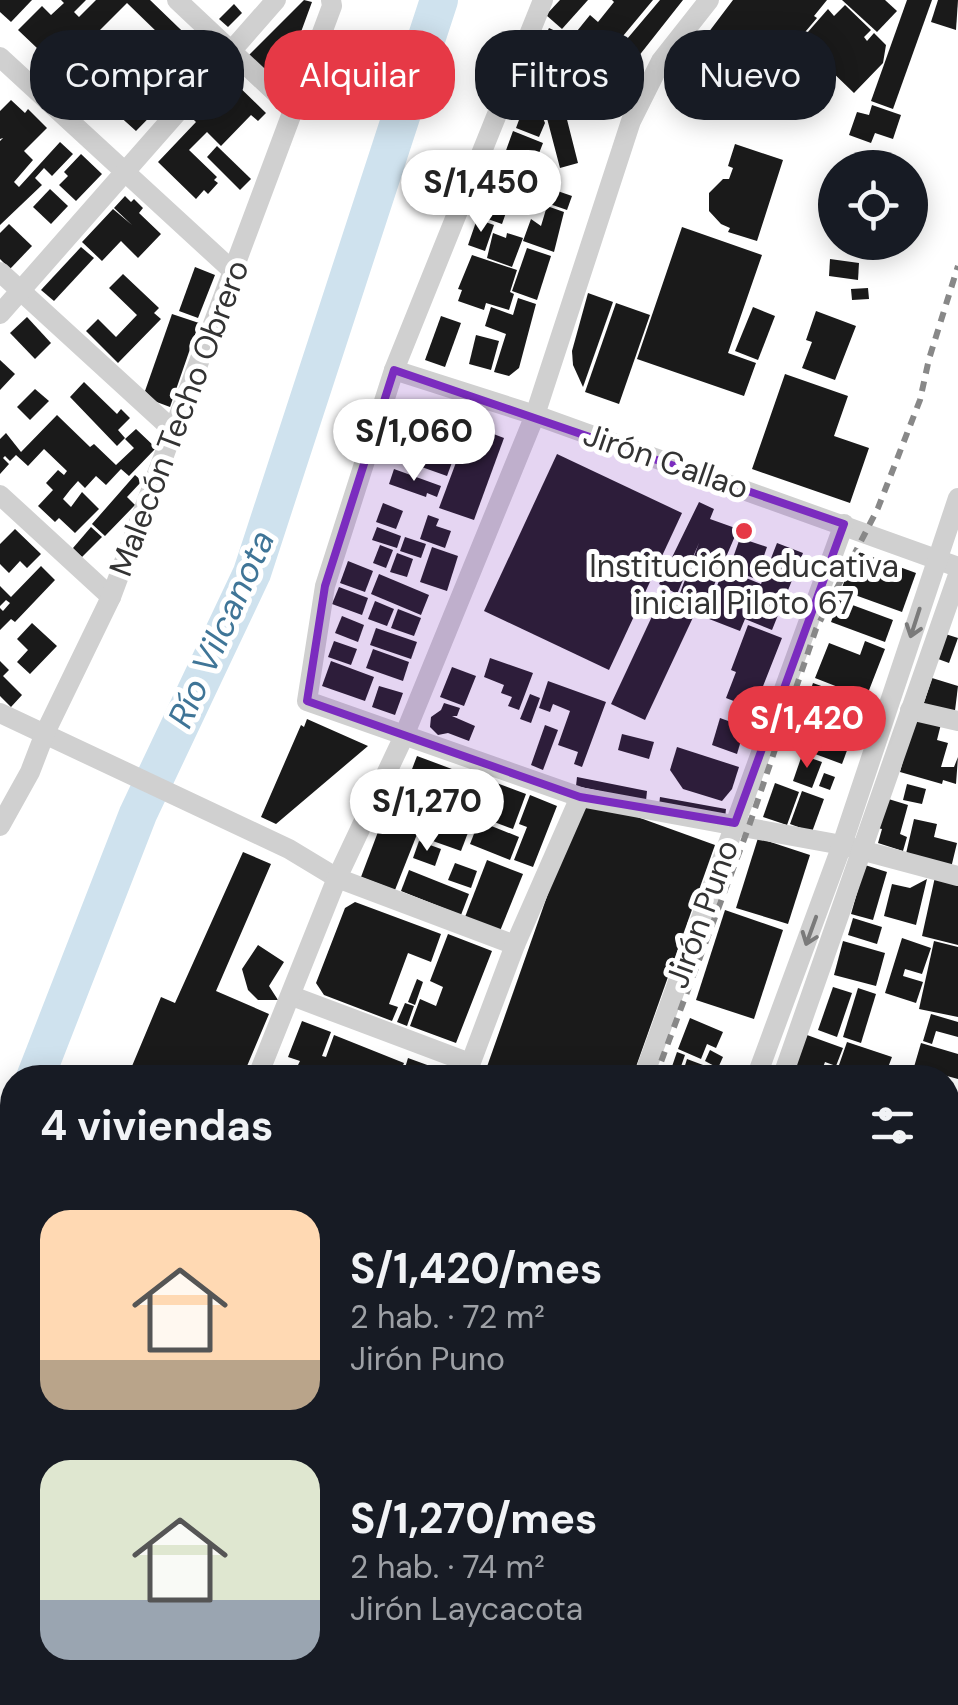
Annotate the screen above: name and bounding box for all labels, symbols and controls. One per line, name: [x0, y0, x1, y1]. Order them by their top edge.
chip: Comprar: [30, 30, 244, 120]
chip: Alquilar: [264, 30, 455, 120]
chip: Filtros: [475, 30, 644, 120]
chip: Nuevo: [664, 30, 836, 120]
pin: S/1,450: [389, 150, 573, 235]
map controls: [818, 150, 928, 260]
button: locate: [818, 150, 928, 260]
text: S/1,450: [423, 161, 539, 203]
street label: Malecón Techo Obrero: [99, 254, 259, 582]
pin: S/1,060: [322, 399, 506, 484]
text: S/1,060: [355, 410, 473, 452]
street label: Jirón Callao: [578, 413, 754, 509]
marker: Institución educativa inicial Piloto 67: [733, 520, 755, 542]
water label: Río Vilcanota: [157, 523, 285, 735]
place label: Institución educativa inicial Piloto 67: [589, 545, 899, 624]
one-way arrow: [905, 607, 923, 638]
pin: S/1,420: [715, 686, 899, 771]
text: S/1,420: [750, 697, 864, 739]
pin: S/1,270: [335, 769, 519, 854]
text: S/1,270: [372, 780, 482, 822]
street label: Jirón Puno: [656, 834, 748, 994]
one-way arrow: [800, 915, 818, 945]
text: 4 viviendas: [40, 1098, 273, 1153]
icon: filters: [865, 1098, 920, 1153]
text: S/1,420/mes: [350, 1241, 602, 1296]
icon: home: [120, 1250, 240, 1370]
text: 2 hab. · 72 m²: [350, 1296, 545, 1338]
text: Jirón Puno: [350, 1338, 505, 1380]
text: S/1,270/mes: [350, 1491, 597, 1546]
icon: home: [120, 1500, 240, 1620]
text: 2 hab. · 74 m²: [350, 1546, 545, 1588]
text: Jirón Laycacota: [350, 1588, 583, 1630]

